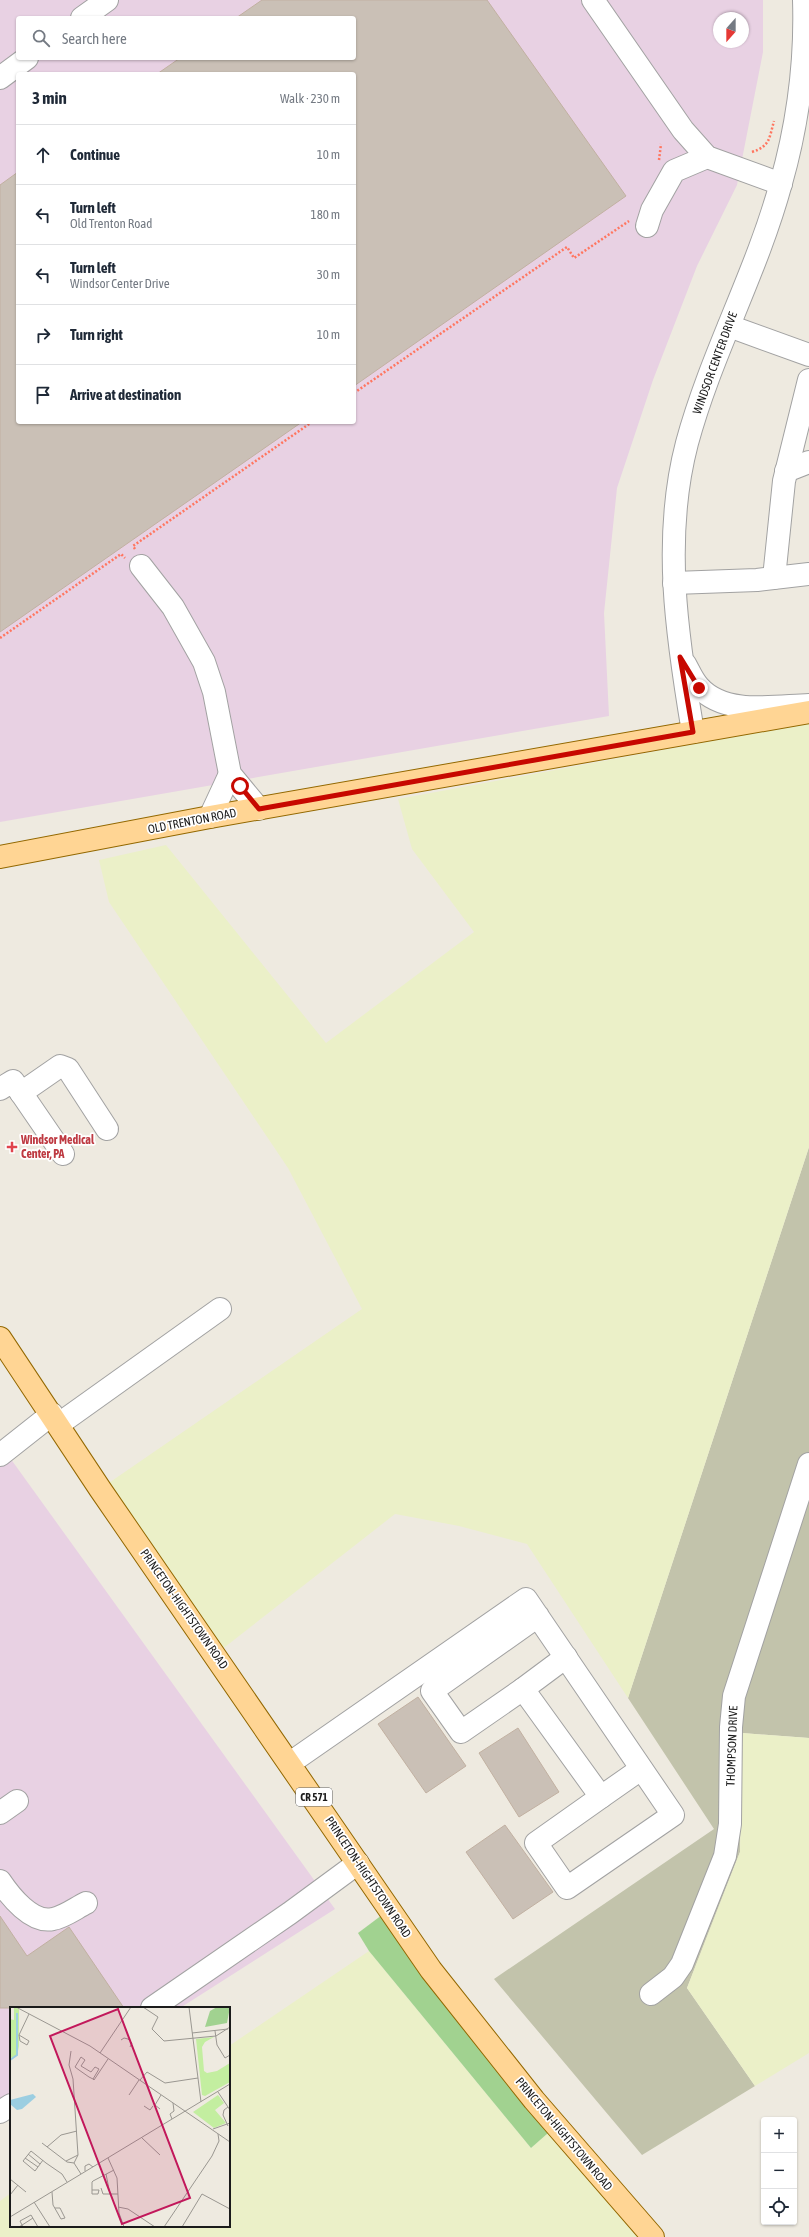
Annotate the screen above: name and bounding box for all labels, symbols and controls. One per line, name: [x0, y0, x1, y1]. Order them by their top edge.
north arrow: [713, 12, 749, 48]
search box: [16, 16, 356, 60]
icon: search: [30, 27, 52, 49]
text: Search here: [62, 30, 127, 47]
text: 3 min: [32, 88, 67, 108]
text: Walk · 230 m: [280, 91, 340, 106]
icon: ahead: [32, 144, 54, 166]
text: Continue: [70, 146, 120, 163]
text: 10 m: [317, 147, 340, 162]
text: Turn left: [70, 199, 116, 216]
icon: left: [32, 204, 54, 226]
text: 180 m: [311, 207, 340, 222]
text: Old Trenton Road: [70, 216, 152, 231]
text: Turn left: [70, 259, 116, 276]
icon: left: [32, 264, 54, 286]
text: 30 m: [317, 267, 340, 282]
text: Windsor Center Drive: [70, 276, 170, 291]
street label: WINDSOR CENTER DRIVE: [690, 310, 740, 416]
icon: right: [32, 324, 54, 346]
text: Turn right: [70, 326, 123, 343]
text: 10 m: [317, 327, 340, 342]
icon: arrive: [32, 384, 54, 406]
text: Arrive at destination: [70, 386, 181, 403]
route end: [690, 679, 708, 697]
route start: [231, 777, 249, 795]
street label: OLD TRENTON ROAD: [147, 806, 238, 836]
place label: Windsor Medical Center, PA: [20, 1133, 95, 1161]
marker: Windsor Medical Center, PA: [6, 1141, 18, 1153]
street label: PRINCETON-HIGHTSTOWN ROAD: [137, 1546, 231, 1672]
street label: THOMPSON DRIVE: [724, 1705, 740, 1787]
road number: CR 571: [296, 1788, 332, 1806]
street label: PRINCETON-HIGHTSTOWN ROAD: [322, 1814, 414, 1940]
inset map: [10, 2007, 230, 2227]
street label: PRINCETON-HIGHTSTOWN ROAD: [513, 2075, 616, 2194]
map controls: [761, 2117, 797, 2225]
button: +: [761, 2117, 797, 2153]
button: −: [761, 2153, 797, 2189]
button: locate: [761, 2189, 797, 2225]

